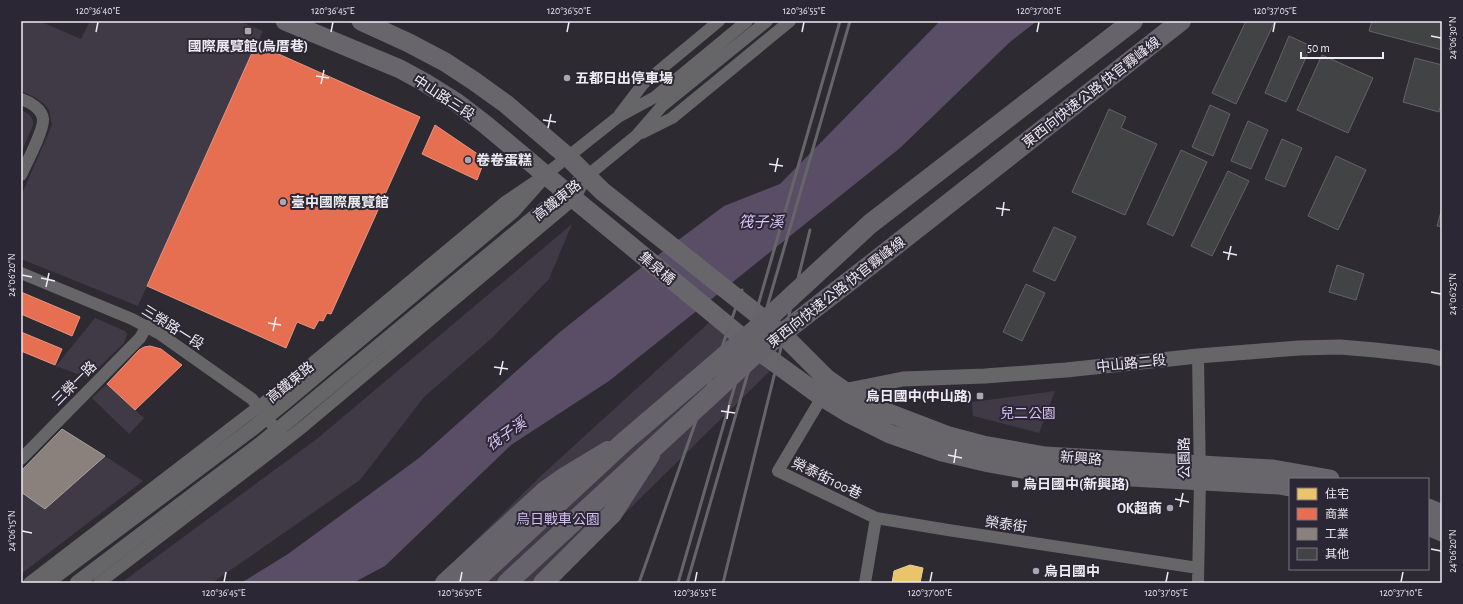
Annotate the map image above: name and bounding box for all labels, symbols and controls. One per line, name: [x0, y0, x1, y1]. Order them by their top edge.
text: 120°36'40"E: [76, 6, 120, 16]
text: 120°36'45"E: [311, 6, 355, 16]
text: 120°36'50"E: [547, 6, 591, 16]
text: 120°36'55"E: [783, 6, 826, 16]
text: 120°37'00"E: [1017, 6, 1061, 16]
text: 120°37'05"E: [1253, 6, 1297, 16]
text: 24°06'30"N: [1448, 17, 1458, 59]
marker: 國際展覽館(烏厝巷): [243, 26, 253, 36]
street label: 東西向快速公路 快官霧峰線: [1019, 33, 1163, 151]
scale bar: [1301, 34, 1383, 60]
place label: 國際展覽館(烏厝巷): [188, 39, 308, 54]
text: 50 m: [1307, 42, 1330, 54]
place label: 五都日出停車場: [575, 70, 673, 86]
street label: 中山路三段: [410, 72, 477, 123]
marker: 五都日出停車場: [562, 73, 572, 83]
place label: 卷卷蛋糕: [476, 152, 532, 168]
marker: 卷卷蛋糕: [463, 155, 473, 165]
street label: 高鐵東路: [530, 176, 584, 224]
place label: 臺中國際展覽館: [291, 195, 389, 210]
marker: 臺中國際展覽館: [278, 197, 288, 207]
water label: 筏子溪: [738, 214, 785, 230]
street label: 東西向快速公路 快官霧峰線: [764, 233, 908, 351]
street label: 集泉橋: [636, 248, 678, 288]
text: 24°06'20"N: [7, 253, 17, 297]
text: 24°06'25"N: [1448, 273, 1458, 315]
street label: 三榮路一段: [139, 303, 206, 352]
street label: 中山路二段: [1095, 352, 1167, 375]
street label: 三榮一路: [49, 358, 99, 408]
street label: 高鐵東路: [263, 358, 317, 406]
place label: 烏日國中(中山路): [866, 389, 972, 404]
marker: 烏日國中(中山路): [975, 391, 985, 401]
park label: 兒二公園: [1000, 406, 1056, 421]
water label: 筏子溪: [483, 413, 531, 453]
street label: 公園路: [1177, 437, 1192, 479]
street label: 新興路: [1059, 450, 1102, 467]
street label: 榮泰街100巷: [790, 454, 864, 502]
place label: 烏日國中(新興路): [1023, 477, 1129, 492]
legend: [1289, 478, 1429, 570]
marker: 烏日國中(新興路): [1010, 479, 1020, 489]
text: 住宅: [1325, 487, 1349, 500]
place label: OK超商: [1117, 501, 1162, 516]
marker: OK超商: [1165, 503, 1175, 513]
text: 商業: [1325, 507, 1349, 520]
text: 24°06'15"N: [7, 510, 17, 552]
park label: 烏日戰車公園: [516, 511, 600, 527]
street label: 榮泰街: [984, 513, 1028, 535]
text: 工業: [1325, 528, 1349, 540]
text: 24°06'20"N: [1448, 529, 1458, 573]
text: 其他: [1325, 548, 1349, 560]
place label: 烏日國中: [1044, 564, 1100, 579]
marker: 烏日國中: [1031, 566, 1041, 576]
text: 120°36'45"E: [202, 588, 246, 598]
text: 120°36'50"E: [438, 588, 482, 598]
text: 120°36'55"E: [674, 588, 717, 598]
text: 120°37'00"E: [908, 588, 952, 598]
text: 120°37'05"E: [1144, 588, 1188, 598]
text: 120°37'10"E: [1380, 588, 1422, 598]

